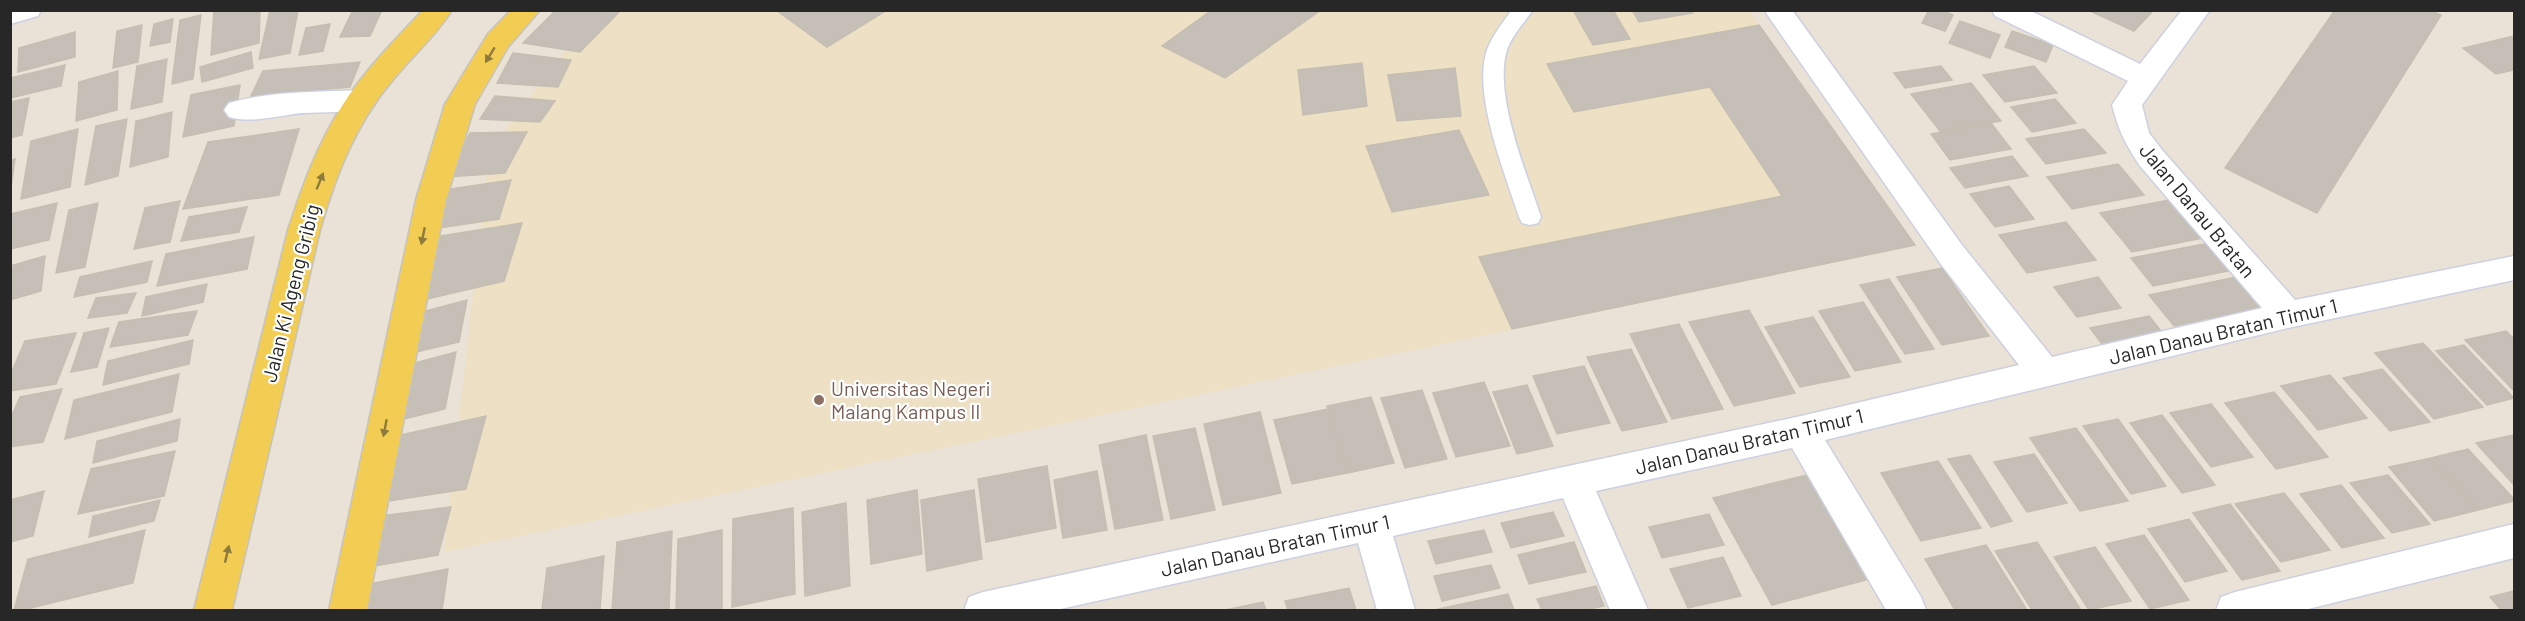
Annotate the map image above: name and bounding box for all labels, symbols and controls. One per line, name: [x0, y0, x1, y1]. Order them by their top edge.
one-way arrow: [484, 47, 495, 63]
street label: Jalan Danau Bratan: [2135, 138, 2261, 282]
one-way arrow: [315, 172, 325, 190]
street label: Jalan Ki Ageng Gribig: [256, 202, 324, 384]
one-way arrow: [418, 227, 427, 246]
street label: Jalan Danau Bratan Timur 1: [2107, 293, 2339, 369]
place label: Universitas Negeri Malang Kampus II: [831, 376, 991, 423]
marker: Universitas Negeri Malang Kampus II: [812, 393, 826, 407]
street label: Jalan Danau Bratan Timur 1: [1633, 403, 1865, 479]
one-way arrow: [380, 418, 389, 437]
street label: Jalan Danau Bratan Timur 1: [1158, 509, 1392, 581]
one-way arrow: [222, 544, 232, 563]

